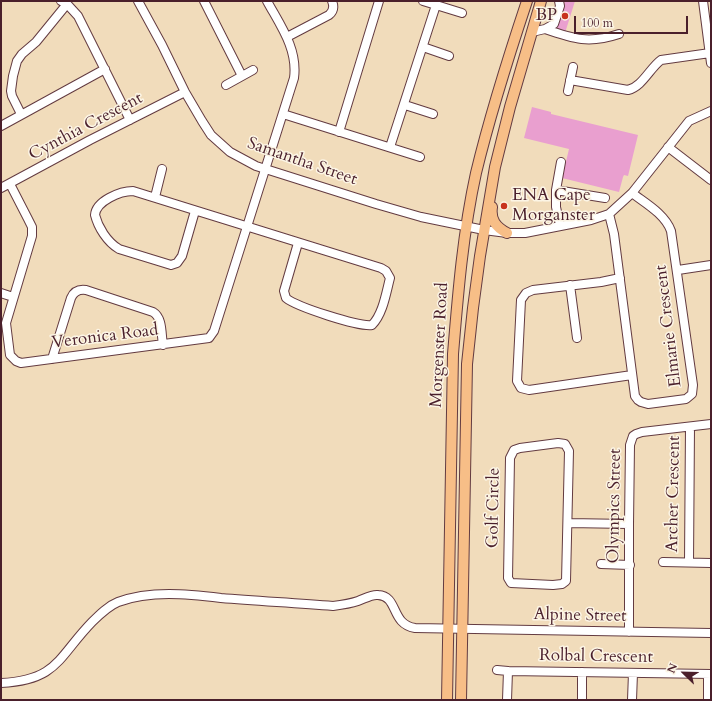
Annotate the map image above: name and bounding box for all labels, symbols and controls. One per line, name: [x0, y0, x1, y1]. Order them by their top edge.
place label: BP: [535, 6, 557, 26]
scale bar: [576, 8, 690, 34]
marker: BP: [560, 11, 570, 21]
text: 100 m: [581, 15, 613, 31]
street label: Cynthia Crescent: [26, 88, 146, 166]
street label: Samantha Street: [244, 134, 360, 190]
place label: ENA Cape Morganster: [512, 186, 595, 226]
marker: ENA Cape Morganster: [499, 201, 509, 211]
street label: Elmarie Crescent: [651, 264, 687, 388]
street label: Morgenster Road: [427, 282, 453, 408]
street label: Veronica Road: [51, 320, 159, 354]
street label: Archer Crescent: [663, 435, 685, 553]
street label: Olympics Street: [604, 448, 626, 564]
street label: Golf Circle: [483, 468, 505, 548]
street label: Alpine Street: [533, 605, 627, 627]
street label: Rolbal Crescent: [539, 646, 653, 668]
north arrow: [664, 653, 704, 693]
text: N: [664, 661, 681, 675]

